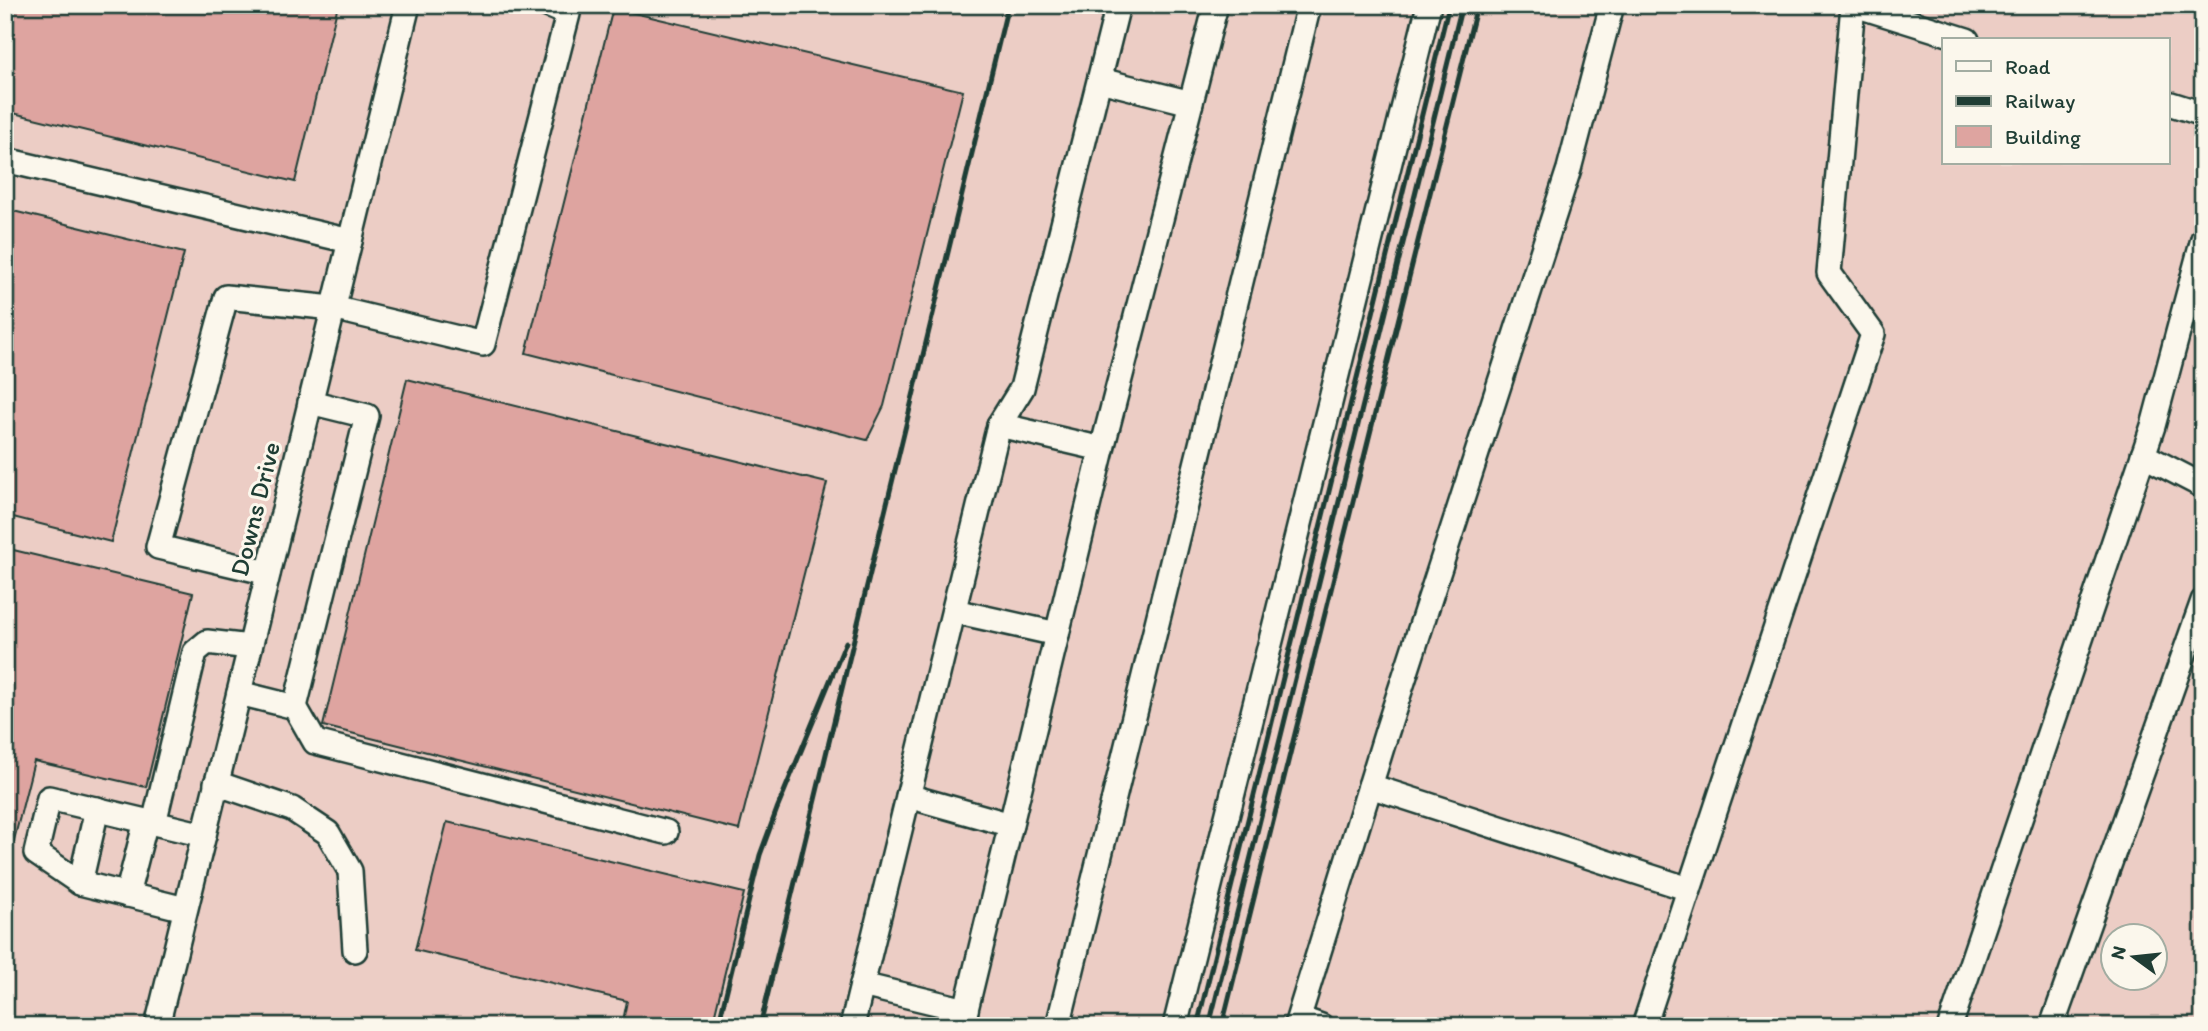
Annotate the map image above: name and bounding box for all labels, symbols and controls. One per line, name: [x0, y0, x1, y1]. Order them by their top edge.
legend: [1942, 38, 2170, 164]
text: Road: [2005, 54, 2051, 79]
text: Railway: [2005, 88, 2075, 113]
text: Building: [2005, 124, 2081, 149]
street label: Downs Drive: [223, 438, 287, 580]
north arrow: [2100, 922, 2170, 992]
text: N: [2105, 944, 2131, 962]

